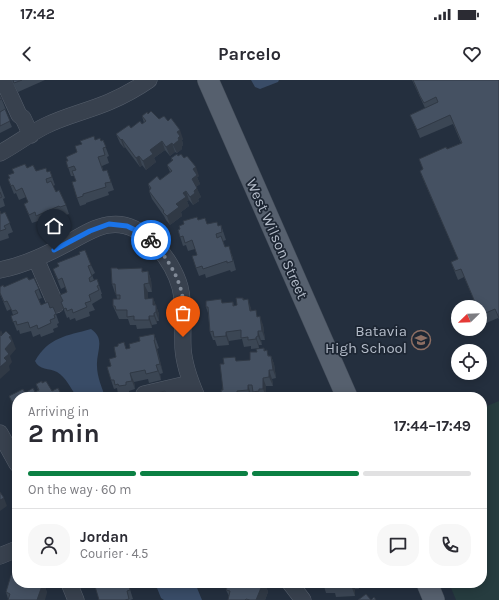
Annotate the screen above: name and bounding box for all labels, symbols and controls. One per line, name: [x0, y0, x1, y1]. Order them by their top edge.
text: 17:42: [20, 5, 55, 23]
icon: back: [16, 43, 38, 65]
text: Parcelo: [218, 43, 281, 65]
icon: heart: [461, 43, 483, 65]
street label: West Wilson Street: [242, 176, 312, 302]
pin: [37, 209, 71, 250]
icon: home: [43, 215, 65, 237]
courier: [131, 220, 171, 260]
icon: bike: [140, 229, 162, 251]
pin: [166, 296, 200, 337]
north arrow: [451, 300, 487, 336]
map controls: [451, 300, 487, 380]
icon: bag: [172, 302, 194, 324]
place label: Batavia High School: [325, 322, 407, 357]
school or university icon: Batavia High School: [410, 329, 432, 351]
button: locate: [451, 344, 487, 380]
text: Arriving in: [28, 404, 89, 419]
text: 17:44–17:49: [393, 417, 471, 435]
text: 2 min: [28, 418, 100, 449]
text: On the way · 60 m: [28, 482, 131, 497]
button: person: [28, 524, 70, 566]
button: chat: [377, 524, 419, 566]
button: phone: [429, 524, 471, 566]
text: Jordan: [80, 528, 128, 546]
text: Courier · 4.5: [80, 546, 148, 561]

